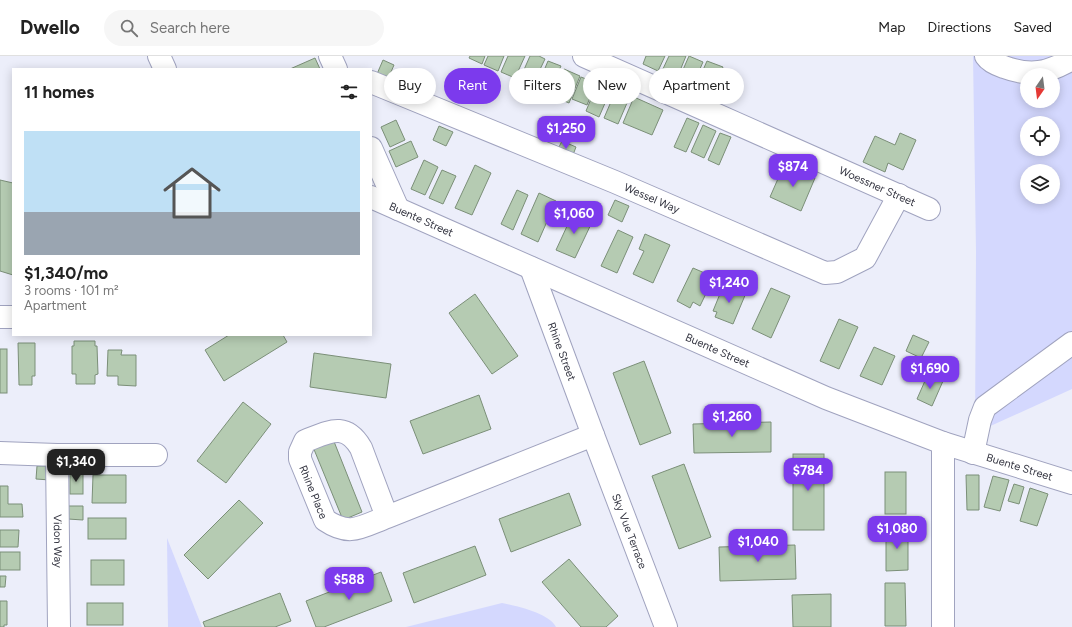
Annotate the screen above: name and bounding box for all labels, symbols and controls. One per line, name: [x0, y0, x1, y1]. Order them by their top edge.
search box: [104, 10, 384, 46]
text: Dwello: [20, 16, 80, 39]
icon: search: [118, 17, 140, 39]
text: Search here: [150, 19, 230, 37]
text: Map: [878, 19, 906, 36]
text: Directions: [928, 19, 991, 36]
text: Saved: [1013, 19, 1052, 36]
chip: Buy: [384, 68, 436, 104]
chip: Rent: [444, 68, 501, 104]
chip: Filters: [509, 68, 575, 104]
chip: New: [583, 68, 641, 104]
chip: Apartment: [649, 68, 744, 104]
north arrow: [1020, 68, 1060, 108]
map controls: [1020, 68, 1060, 204]
icon: filters: [338, 81, 360, 103]
text: 11 homes: [24, 82, 94, 102]
pin: $1,250: [533, 116, 599, 150]
button: locate: [1020, 116, 1060, 156]
text: $1,250: [546, 121, 586, 136]
pin: $874: [769, 154, 817, 188]
icon: home: [156, 157, 228, 229]
text: $874: [778, 159, 808, 174]
street label: Woessner Street: [837, 164, 918, 209]
button: layers: [1020, 164, 1060, 204]
street label: Wessel Way: [622, 180, 682, 216]
street label: Buente Street: [387, 199, 455, 239]
pin: $1,060: [541, 201, 607, 235]
text: $1,060: [554, 206, 594, 221]
text: $1,340/mo: [24, 263, 108, 283]
pin: $1,240: [696, 270, 762, 304]
text: $1,240: [709, 275, 749, 290]
text: 3 rooms · 101 m²: [24, 283, 119, 298]
text: Apartment: [24, 298, 87, 313]
street label: Rhine Street: [545, 320, 579, 382]
street label: Buente Street: [684, 330, 752, 370]
pin: $1,690: [897, 356, 963, 390]
text: $1,690: [910, 361, 950, 376]
pin: $1,260: [699, 404, 765, 438]
text: $1,260: [712, 409, 752, 424]
pin: $1,340: [43, 449, 109, 483]
street label: Buente Street: [985, 450, 1054, 483]
text: $1,340: [56, 454, 96, 469]
pin: $784: [784, 458, 832, 492]
street label: Rhine Place: [297, 463, 330, 521]
text: $784: [793, 463, 823, 478]
street label: Sky Vue Terrace: [609, 492, 650, 571]
street label: Vidon Way: [51, 514, 65, 568]
pin: $1,080: [864, 516, 930, 550]
text: $1,080: [877, 521, 917, 536]
pin: $1,040: [725, 529, 791, 563]
text: $1,040: [737, 534, 779, 549]
pin: $588: [325, 567, 373, 601]
text: $588: [334, 572, 364, 587]

